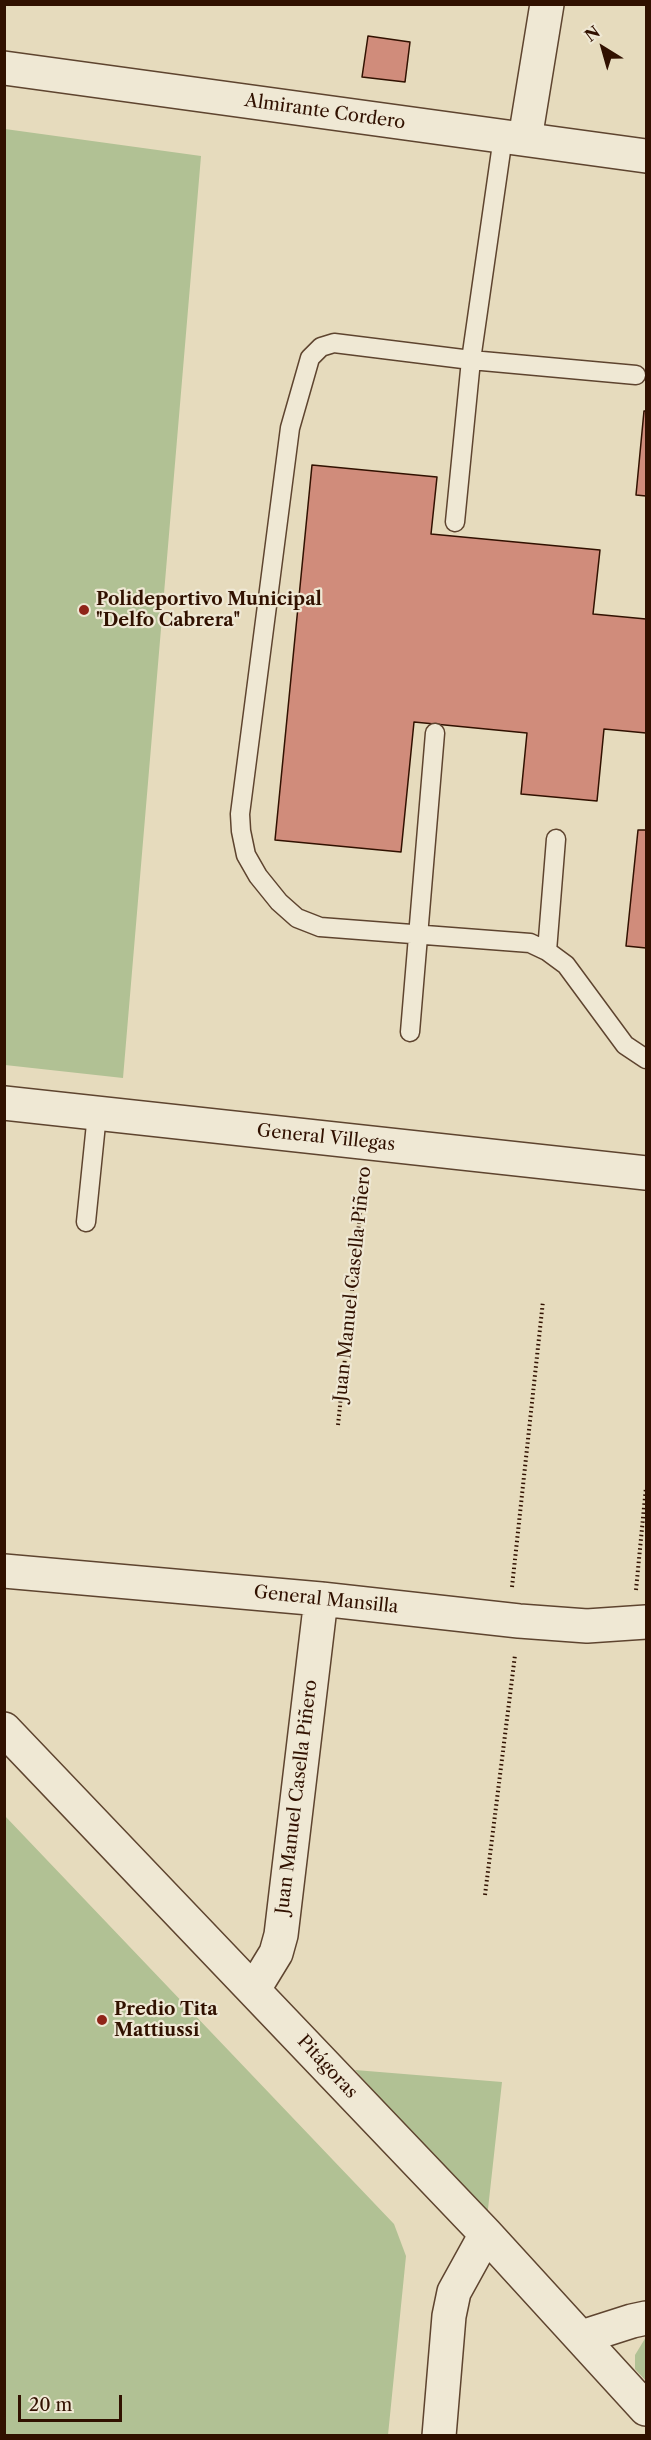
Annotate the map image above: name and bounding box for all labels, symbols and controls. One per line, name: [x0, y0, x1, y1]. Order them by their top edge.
north arrow: [573, 18, 633, 78]
text: N: [581, 21, 604, 46]
street label: Almirante Cordero: [243, 90, 407, 134]
place label: Polideportivo Municipal "Delfo Cabrera": [96, 589, 322, 632]
marker: Polideportivo Municipal "Delfo Cabrera": [77, 603, 91, 617]
street label: General Villegas: [256, 1120, 396, 1156]
street label: Juan Manuel Casella Piñero: [330, 1165, 376, 1403]
street label: General Mansilla: [253, 1582, 399, 1618]
street label: Juan Manuel Casella Piñero: [272, 1678, 322, 1916]
place label: Predio Tita Mattiussi: [114, 1999, 218, 2042]
marker: Predio Tita Mattiussi: [95, 2013, 109, 2027]
street label: Pitágoras: [292, 2031, 362, 2103]
scale bar: [21, 2383, 124, 2421]
text: 20 m: [29, 2394, 72, 2416]

